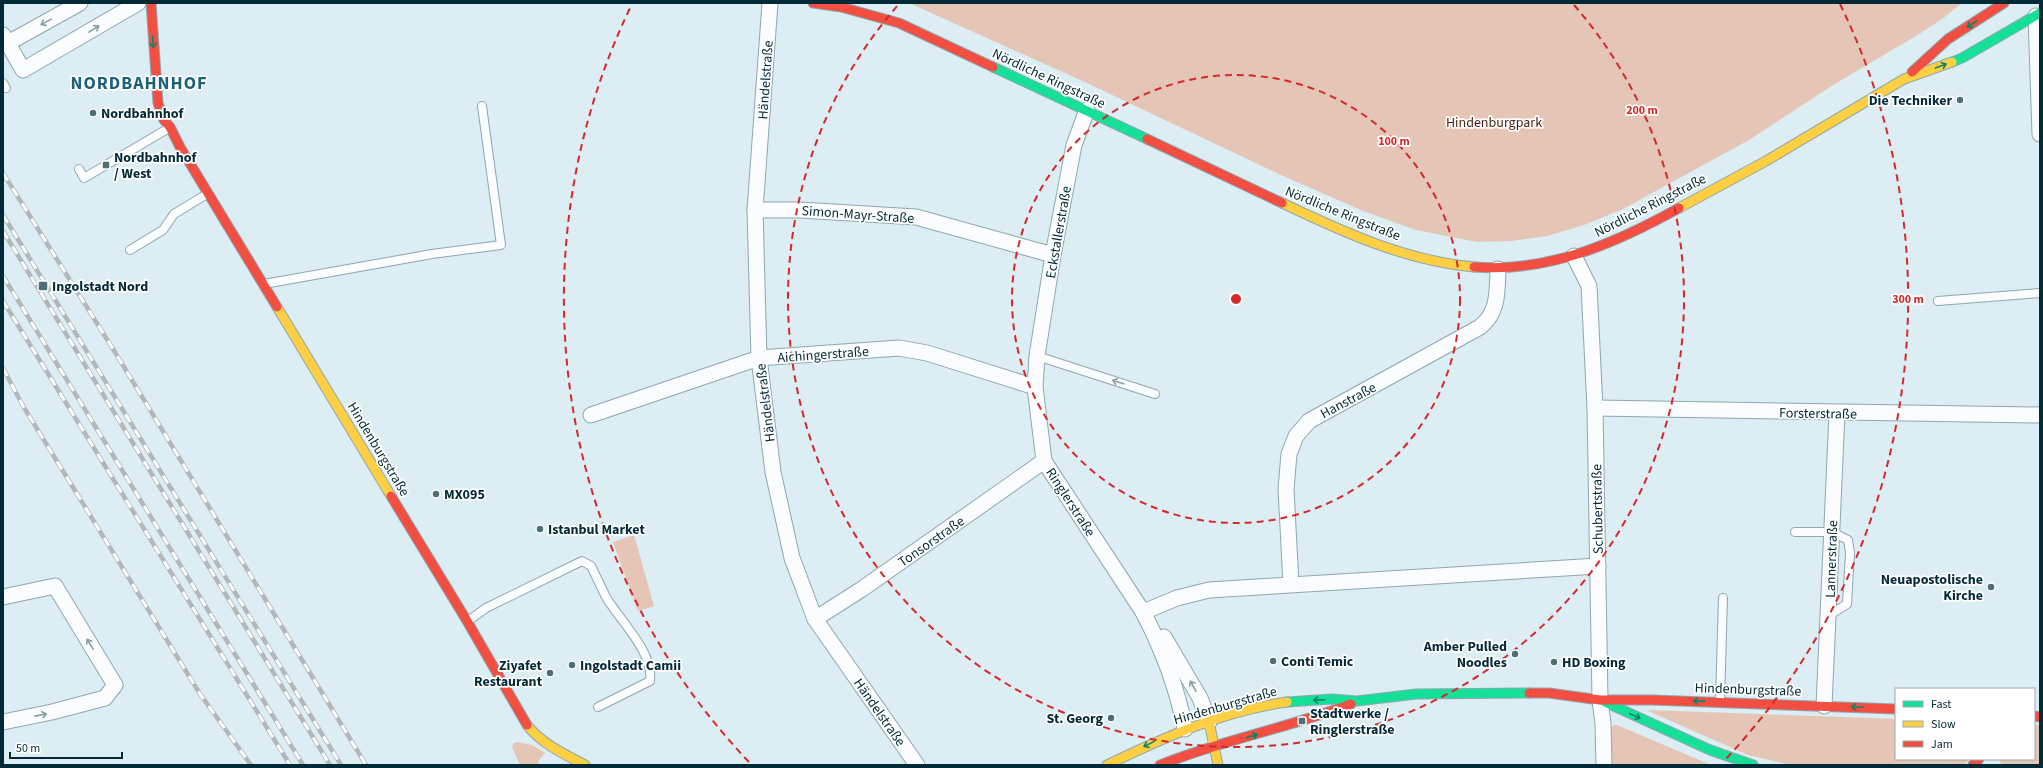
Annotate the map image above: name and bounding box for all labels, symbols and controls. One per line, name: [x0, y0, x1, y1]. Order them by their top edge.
one-way arrow: [40, 18, 52, 26]
one-way arrow: [1967, 20, 1978, 28]
one-way arrow: [88, 24, 100, 32]
one-way arrow: [149, 35, 157, 48]
street label: Händelstraße: [753, 40, 779, 120]
street label: Nördliche Ringstraße: [989, 44, 1109, 114]
one-way arrow: [1934, 61, 1946, 69]
district label: NORDBAHNHOF: [71, 71, 207, 96]
place label: Die Techniker: [1869, 91, 1952, 111]
marker: Die Techniker: [1955, 95, 1965, 105]
text: 200 m: [1626, 102, 1658, 119]
place label: Nordbahnhof: [101, 104, 184, 124]
marker: Nordbahnhof: [88, 108, 98, 118]
park label: Hindenburgpark: [1446, 113, 1542, 133]
text: 100 m: [1378, 133, 1410, 150]
place label: Nordbahnhof / West: [114, 148, 197, 184]
marker: Nordbahnhof / West: [101, 160, 111, 170]
street label: Nördliche Ringstraße: [1591, 169, 1710, 243]
street label: Nördliche Ringstraße: [1282, 182, 1403, 246]
street label: Eckstallerstraße: [1041, 184, 1077, 280]
street label: Simon-Mayr-Straße: [801, 201, 915, 229]
place label: Ingolstadt Nord: [52, 277, 148, 297]
marker: Ingolstadt Nord: [37, 280, 49, 292]
text: 300 m: [1892, 291, 1924, 308]
centre of rings: [1229, 292, 1243, 306]
street label: Aichingerstraße: [777, 342, 870, 368]
street label: Händelstraße: [751, 362, 781, 443]
one-way arrow: [1112, 378, 1124, 386]
street label: Hanstraße: [1317, 378, 1380, 424]
street label: Hindenburgstraße: [342, 399, 414, 500]
street label: Forsterstraße: [1779, 403, 1857, 425]
street label: Ringlerstraße: [1040, 464, 1100, 541]
street label: Schubertstraße: [1587, 464, 1609, 554]
place label: MX095: [444, 485, 485, 505]
marker: MX095: [431, 489, 441, 499]
street label: Tonsorstraße: [894, 512, 969, 572]
place label: Istanbul Market: [548, 520, 645, 540]
street label: Lannerstraße: [1821, 520, 1843, 598]
marker: Istanbul Market: [535, 524, 545, 534]
place label: Neuapostolische Kirche: [1881, 570, 1983, 606]
marker: Neuapostolische Kirche: [1986, 582, 1996, 592]
place label: Amber Pulled Noodles: [1423, 637, 1507, 673]
one-way arrow: [86, 638, 94, 650]
marker: Amber Pulled Noodles: [1510, 649, 1520, 659]
place label: Conti Temic: [1281, 652, 1354, 672]
place label: HD Boxing: [1562, 653, 1626, 673]
place label: Ziyafet Restaurant: [474, 656, 543, 692]
place label: Ingolstadt Camii: [580, 656, 681, 676]
marker: Conti Temic: [1268, 656, 1278, 666]
marker: HD Boxing: [1549, 657, 1559, 667]
marker: Ingolstadt Camii: [567, 660, 577, 670]
marker: Ziyafet Restaurant: [545, 668, 555, 678]
street label: Händelstraße: [848, 674, 910, 751]
street label: Hindenburgstraße: [1694, 678, 1802, 702]
one-way arrow: [1189, 680, 1197, 692]
street label: Hindenburgstraße: [1171, 682, 1279, 730]
legend: [1895, 688, 2035, 760]
one-way arrow: [1313, 696, 1326, 703]
text: Fast: [1931, 696, 1951, 713]
one-way arrow: [1693, 698, 1706, 705]
place label: Stadtwerke / Ringlerstraße: [1310, 704, 1395, 740]
one-way arrow: [1851, 704, 1864, 711]
place label: St. Georg: [1047, 709, 1104, 729]
one-way arrow: [34, 710, 47, 718]
marker: St. Georg: [1106, 713, 1116, 723]
one-way arrow: [1629, 713, 1641, 720]
marker: Stadtwerke / Ringlerstraße: [1297, 716, 1307, 726]
text: Slow: [1931, 716, 1956, 733]
one-way arrow: [1245, 732, 1258, 739]
scale bar: [10, 734, 122, 760]
text: Jam: [1931, 736, 1953, 753]
text: 50 m: [16, 740, 40, 757]
one-way arrow: [1143, 741, 1155, 748]

